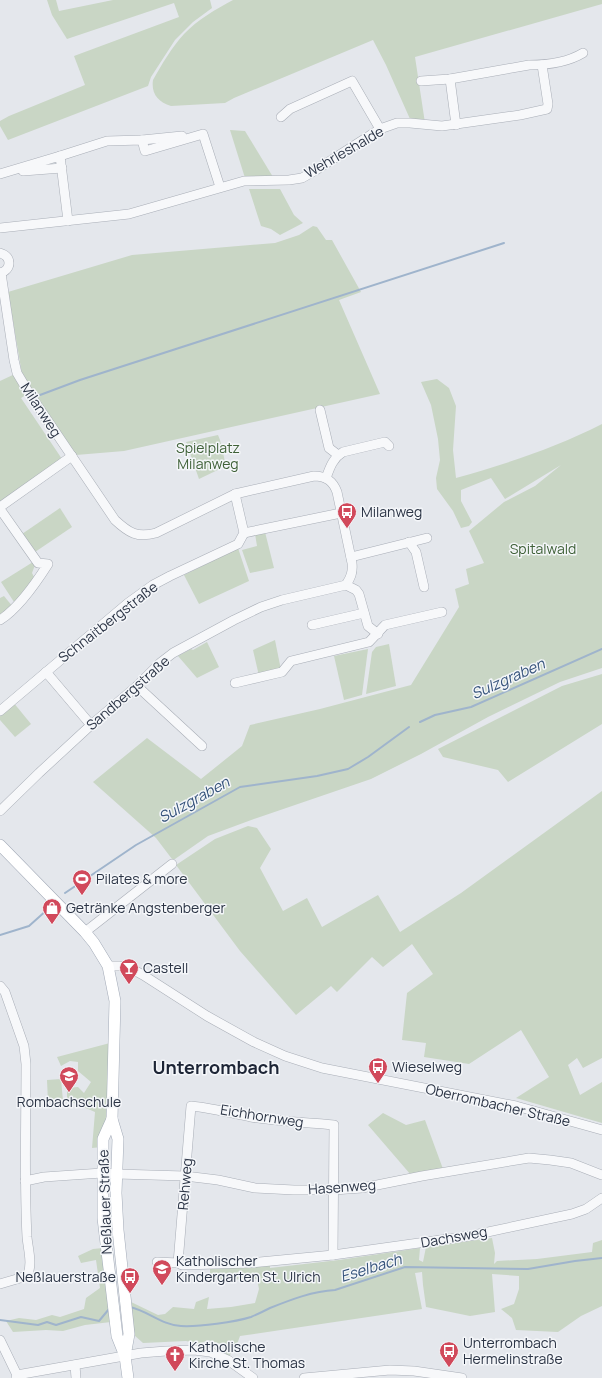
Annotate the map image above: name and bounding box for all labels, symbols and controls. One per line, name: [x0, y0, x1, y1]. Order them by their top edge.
street label: Wehrleshalde: [301, 121, 387, 182]
street label: Milanweg: [17, 379, 66, 441]
park label: Spielplatz Milanweg: [176, 438, 240, 473]
bus stop icon: Milanweg: [336, 501, 358, 529]
place label: Milanweg: [361, 502, 422, 521]
park label: Spitalwald: [510, 539, 576, 558]
street label: Schnaitbergstraße: [54, 577, 161, 666]
street label: Sandbergstraße: [82, 651, 173, 734]
water label: Sulzgraben: [468, 653, 549, 704]
water label: Sulzgraben: [154, 771, 234, 828]
sports icon: Pilates & more: [71, 868, 93, 896]
place label: Pilates & more: [96, 869, 188, 888]
shop icon: Getränke Angstenberger: [41, 897, 63, 925]
place label: Getränke Angstenberger: [66, 898, 226, 917]
bar icon: Castell: [118, 957, 140, 985]
place label: Castell: [143, 958, 188, 977]
district label: Unterrombach: [153, 1055, 279, 1079]
bus stop icon: Wieselweg: [367, 1056, 389, 1084]
place label: Wieselweg: [392, 1057, 462, 1076]
school or university icon: Rombachschule: [58, 1065, 80, 1093]
street label: Oberrombacher Straße: [424, 1079, 572, 1130]
place label: Rombachschule: [17, 1092, 121, 1111]
street label: Eichhornweg: [219, 1100, 305, 1131]
street label: Neßlauer Straße: [93, 1149, 116, 1255]
street label: Rehweg: [173, 1157, 196, 1211]
street label: Hasenweg: [307, 1175, 377, 1198]
street label: Dachsweg: [419, 1221, 489, 1252]
water label: Eselbach: [338, 1248, 405, 1287]
place label: Katholischer Kindergarten St. Ulrich: [176, 1251, 321, 1286]
school or university icon: Katholischer Kindergarten St. Ulrich: [151, 1258, 173, 1286]
bus stop icon: Neßlauerstraße: [119, 1266, 141, 1294]
place label: Neßlauerstraße: [15, 1267, 116, 1286]
place label: Unterrombach Hermelinstraße: [463, 1333, 563, 1368]
place label: Katholische Kirche St. Thomas: [189, 1337, 305, 1372]
bus stop icon: Unterrombach Hermelinstraße: [438, 1340, 460, 1368]
church icon: Katholische Kirche St. Thomas: [164, 1344, 186, 1372]

